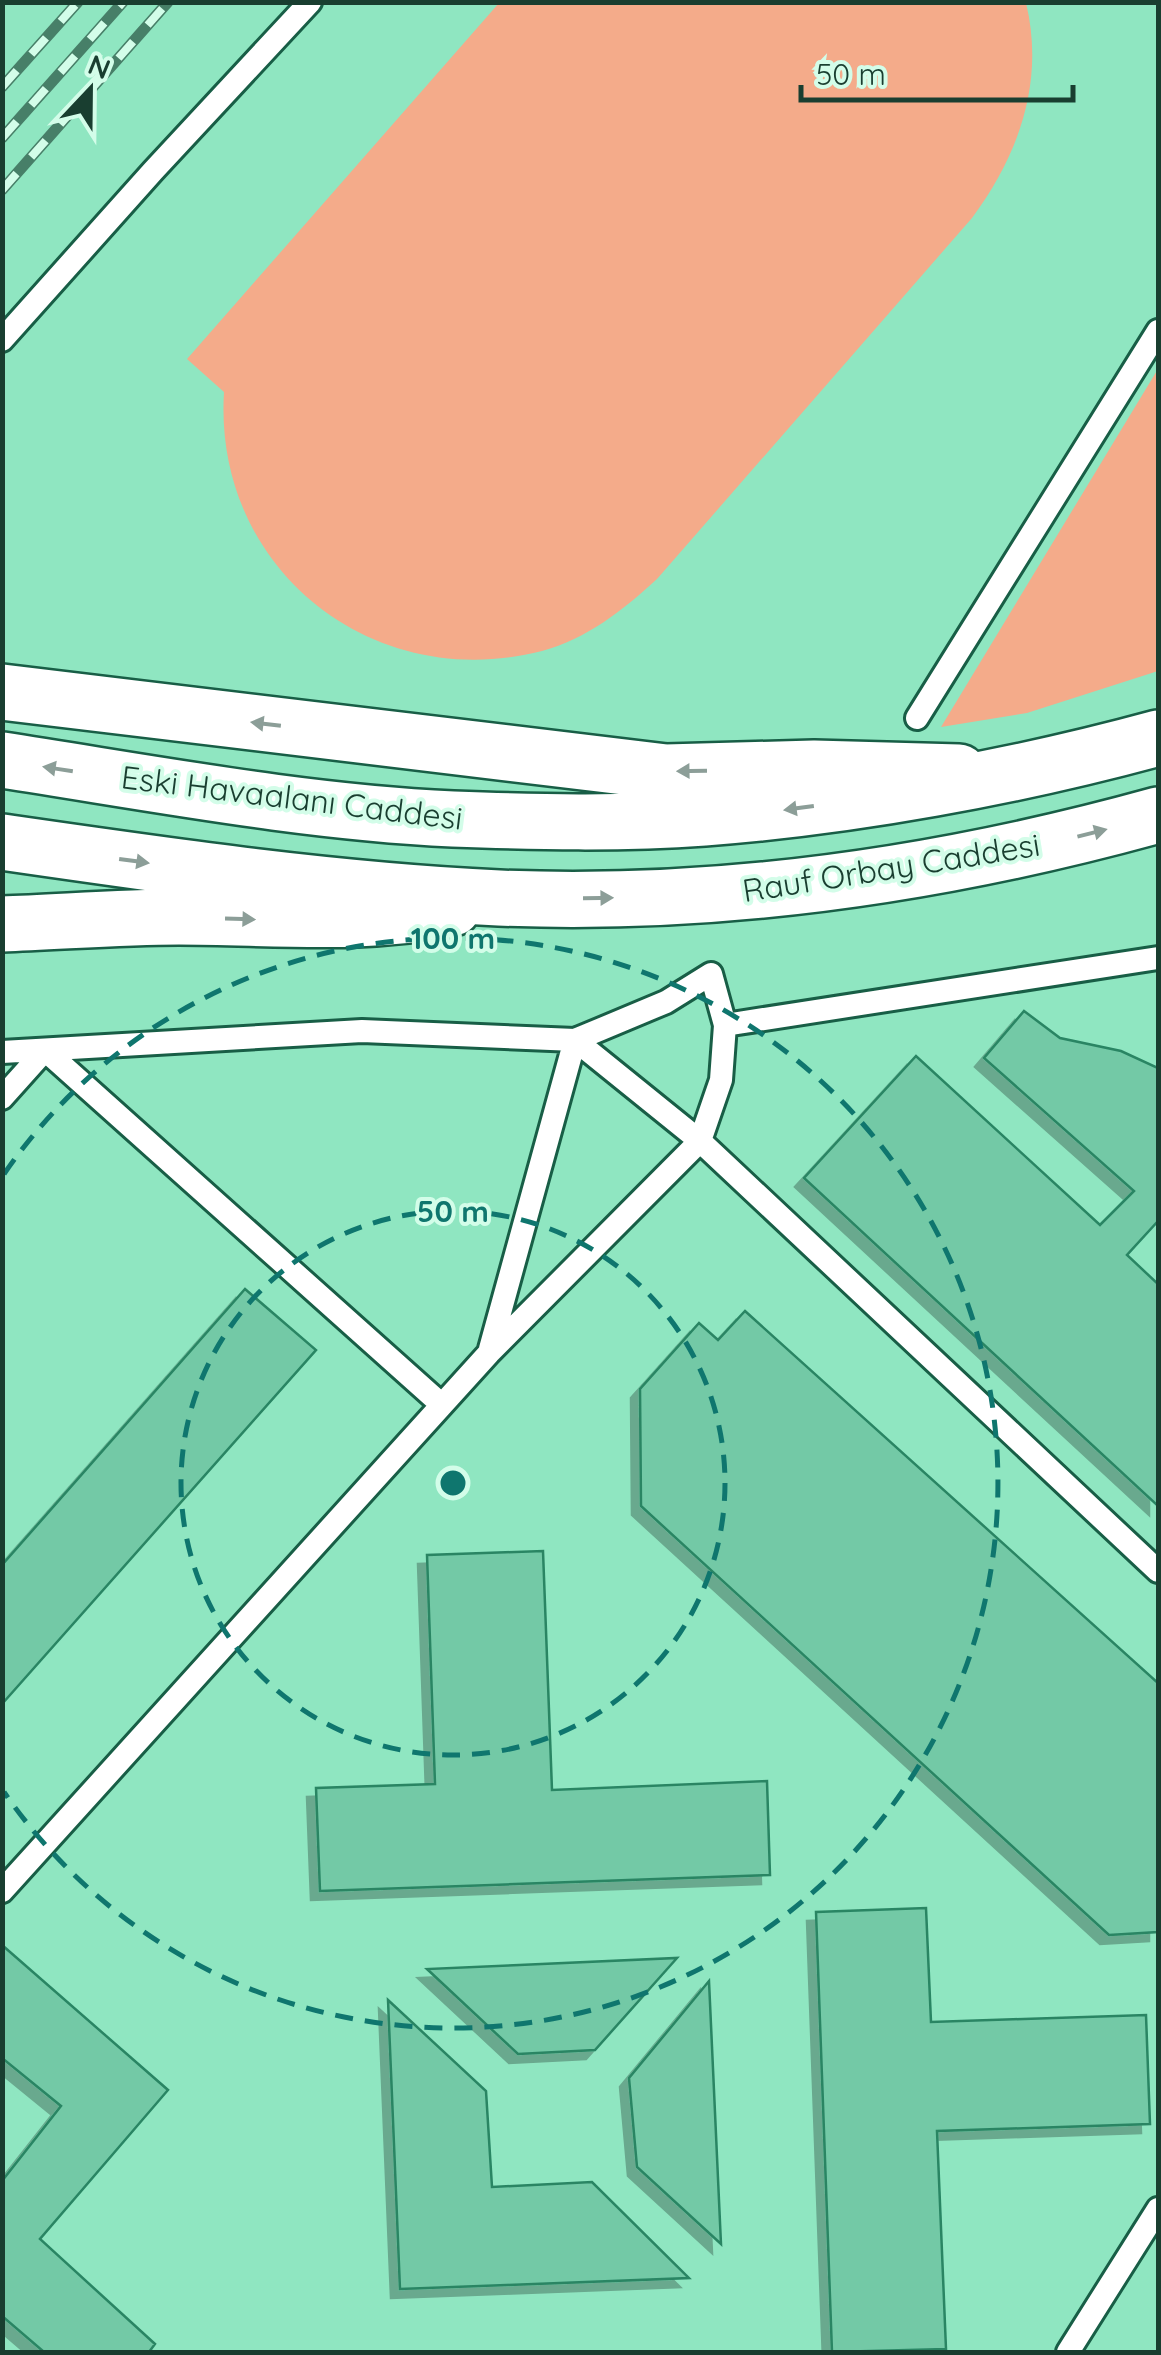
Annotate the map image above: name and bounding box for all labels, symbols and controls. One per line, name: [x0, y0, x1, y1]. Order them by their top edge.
north arrow: [40, 40, 140, 140]
scale bar: [801, 40, 1074, 102]
text: N: [83, 46, 116, 86]
text: 50 m: [816, 55, 886, 93]
one-way arrow: [250, 716, 282, 732]
street label: Eski Havaalanı Caddesi: [119, 756, 465, 838]
one-way arrow: [42, 760, 73, 776]
one-way arrow: [675, 763, 707, 779]
one-way arrow: [783, 800, 814, 816]
street label: Rauf Orbay Caddesi: [739, 824, 1043, 910]
one-way arrow: [1077, 825, 1108, 841]
one-way arrow: [118, 853, 150, 869]
one-way arrow: [582, 890, 614, 906]
one-way arrow: [224, 911, 256, 927]
text: 100 m: [411, 919, 495, 957]
text: 50 m: [417, 1192, 489, 1230]
centre of rings: [435, 1465, 471, 1501]

